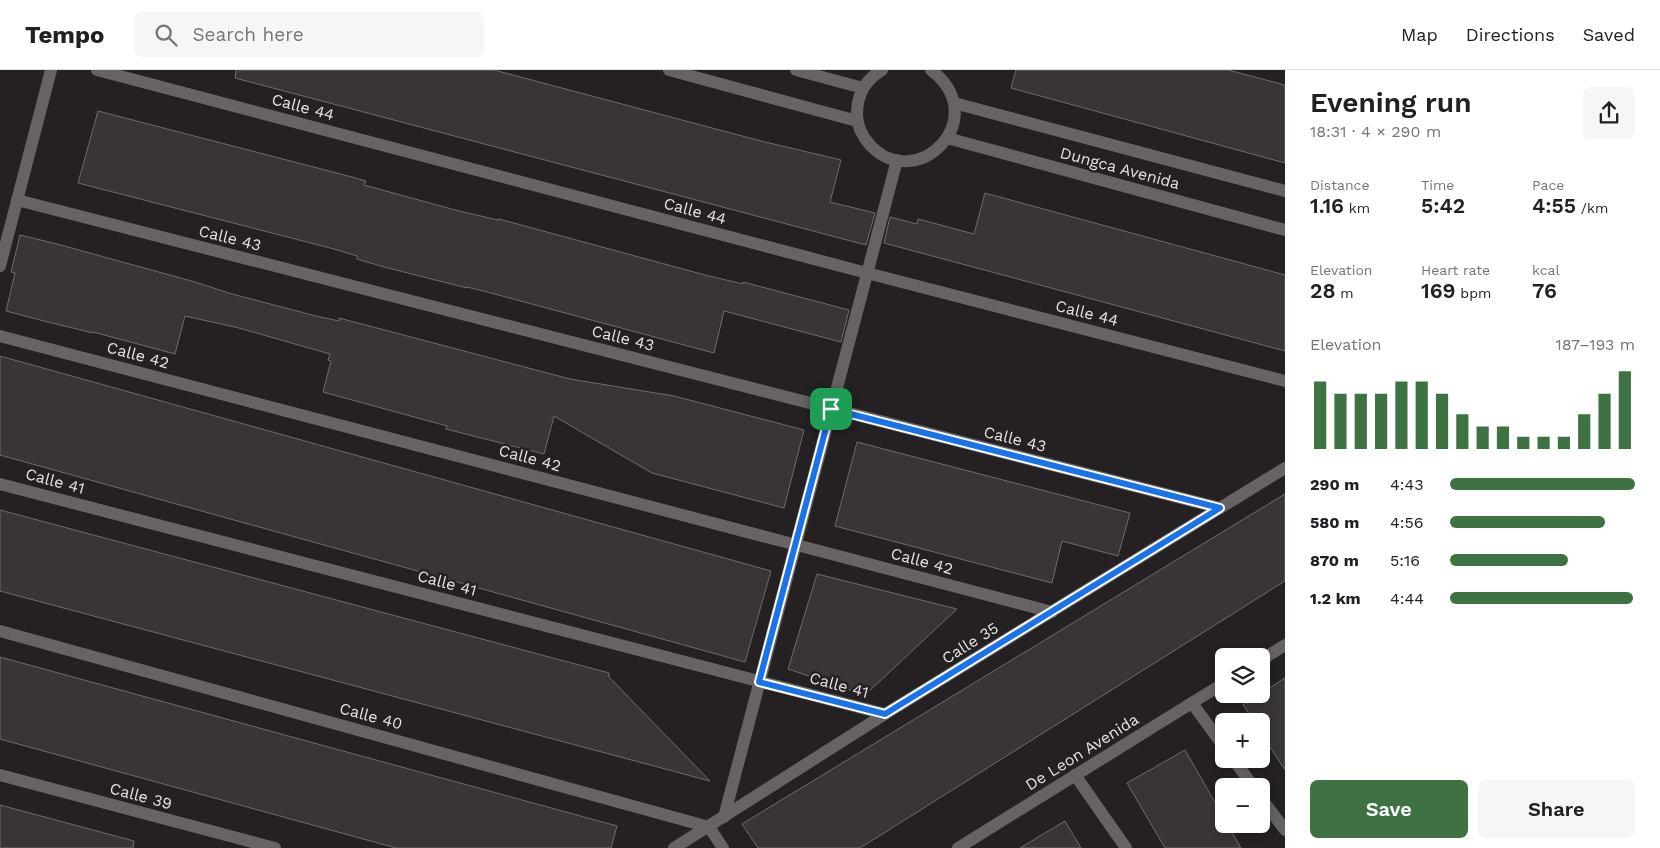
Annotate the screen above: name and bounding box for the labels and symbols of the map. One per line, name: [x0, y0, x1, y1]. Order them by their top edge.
street label: Calle 44: [270, 90, 337, 125]
street label: Dungca Avenida: [1058, 143, 1182, 193]
street label: Calle 44: [662, 194, 729, 229]
street label: Calle 43: [197, 221, 263, 255]
street label: Calle 44: [1054, 296, 1121, 330]
street label: Calle 43: [590, 321, 656, 355]
street label: Calle 42: [105, 338, 171, 372]
pin: [810, 388, 852, 430]
street label: Calle 43: [982, 422, 1048, 456]
street label: Calle 42: [497, 441, 563, 475]
street label: Calle 41: [23, 464, 87, 498]
street label: Calle 42: [889, 544, 955, 578]
street label: Calle 41: [415, 566, 479, 600]
street label: Calle 35: [938, 618, 1002, 668]
street label: Calle 41: [807, 668, 871, 702]
street label: Calle 40: [338, 699, 404, 733]
street label: De Leon Avenida: [1022, 710, 1142, 794]
street label: Calle 39: [108, 779, 174, 813]

